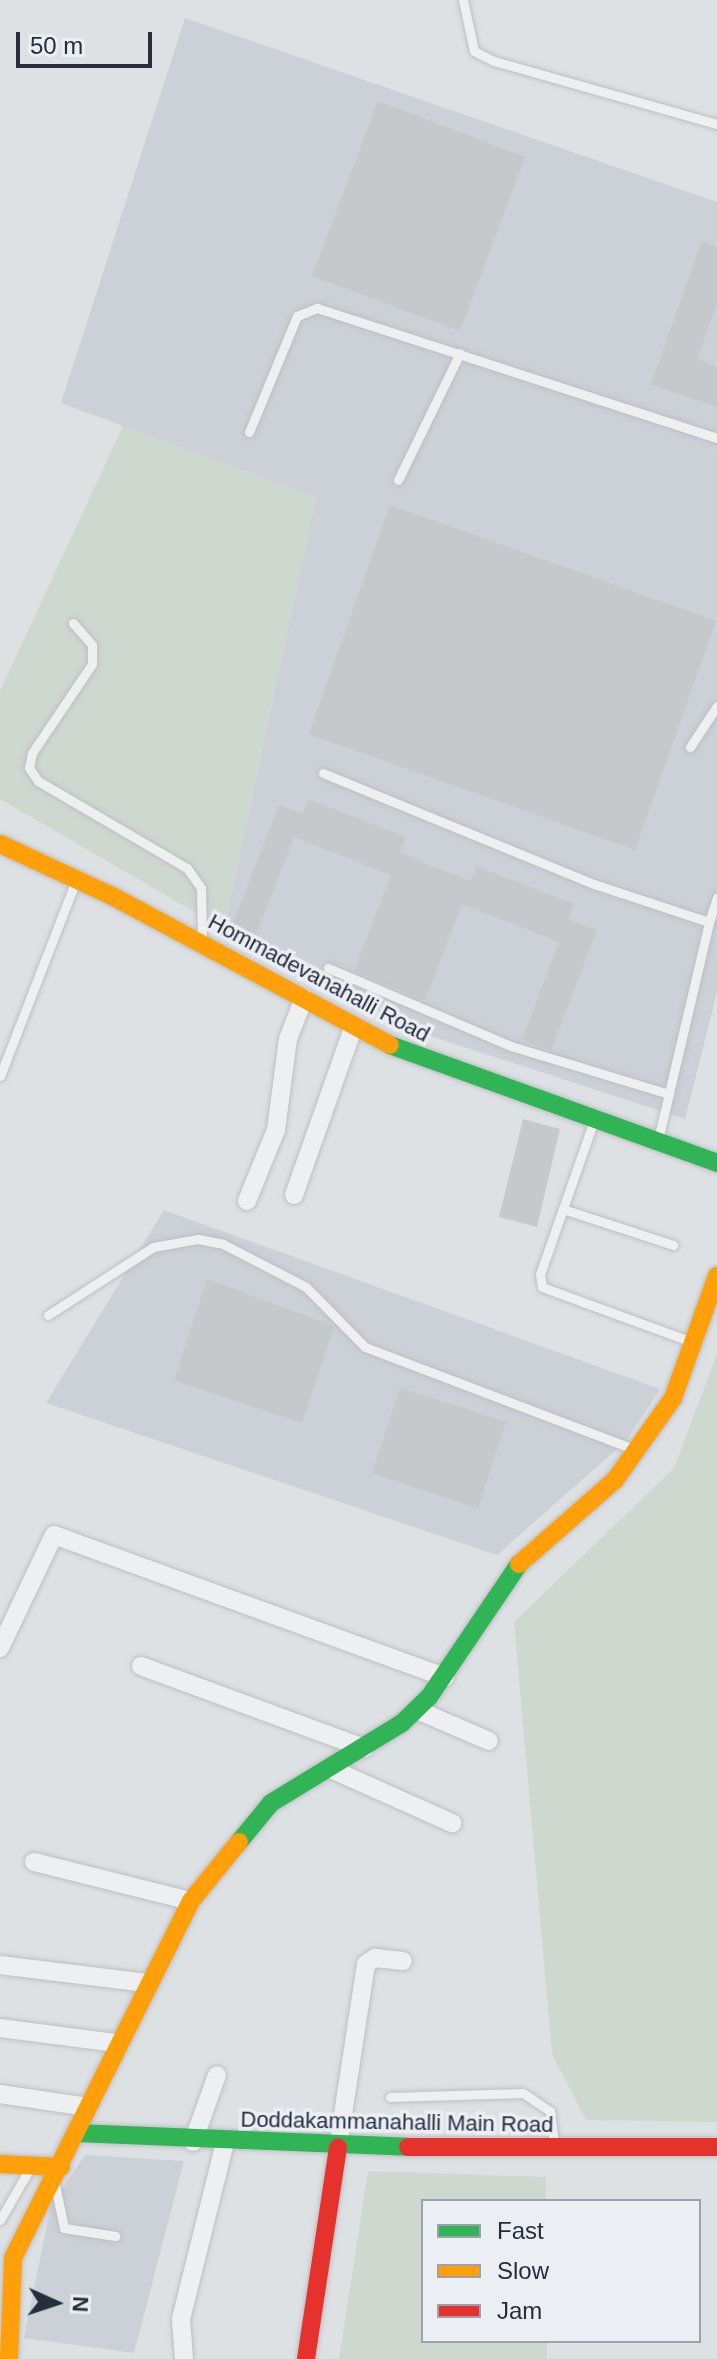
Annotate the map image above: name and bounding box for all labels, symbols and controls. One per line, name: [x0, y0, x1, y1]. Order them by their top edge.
scale bar: [20, 16, 156, 66]
text: 50 m: [30, 32, 83, 59]
street label: Hommadevanahalli Road: [204, 908, 434, 1048]
street label: Doddakammanahalli Main Road: [240, 2106, 554, 2138]
legend: [421, 2199, 701, 2343]
text: Fast: [497, 2217, 544, 2244]
text: Slow: [497, 2257, 549, 2284]
north arrow: [16, 2263, 96, 2343]
text: N: [68, 2296, 93, 2313]
text: Jam: [497, 2297, 542, 2324]

